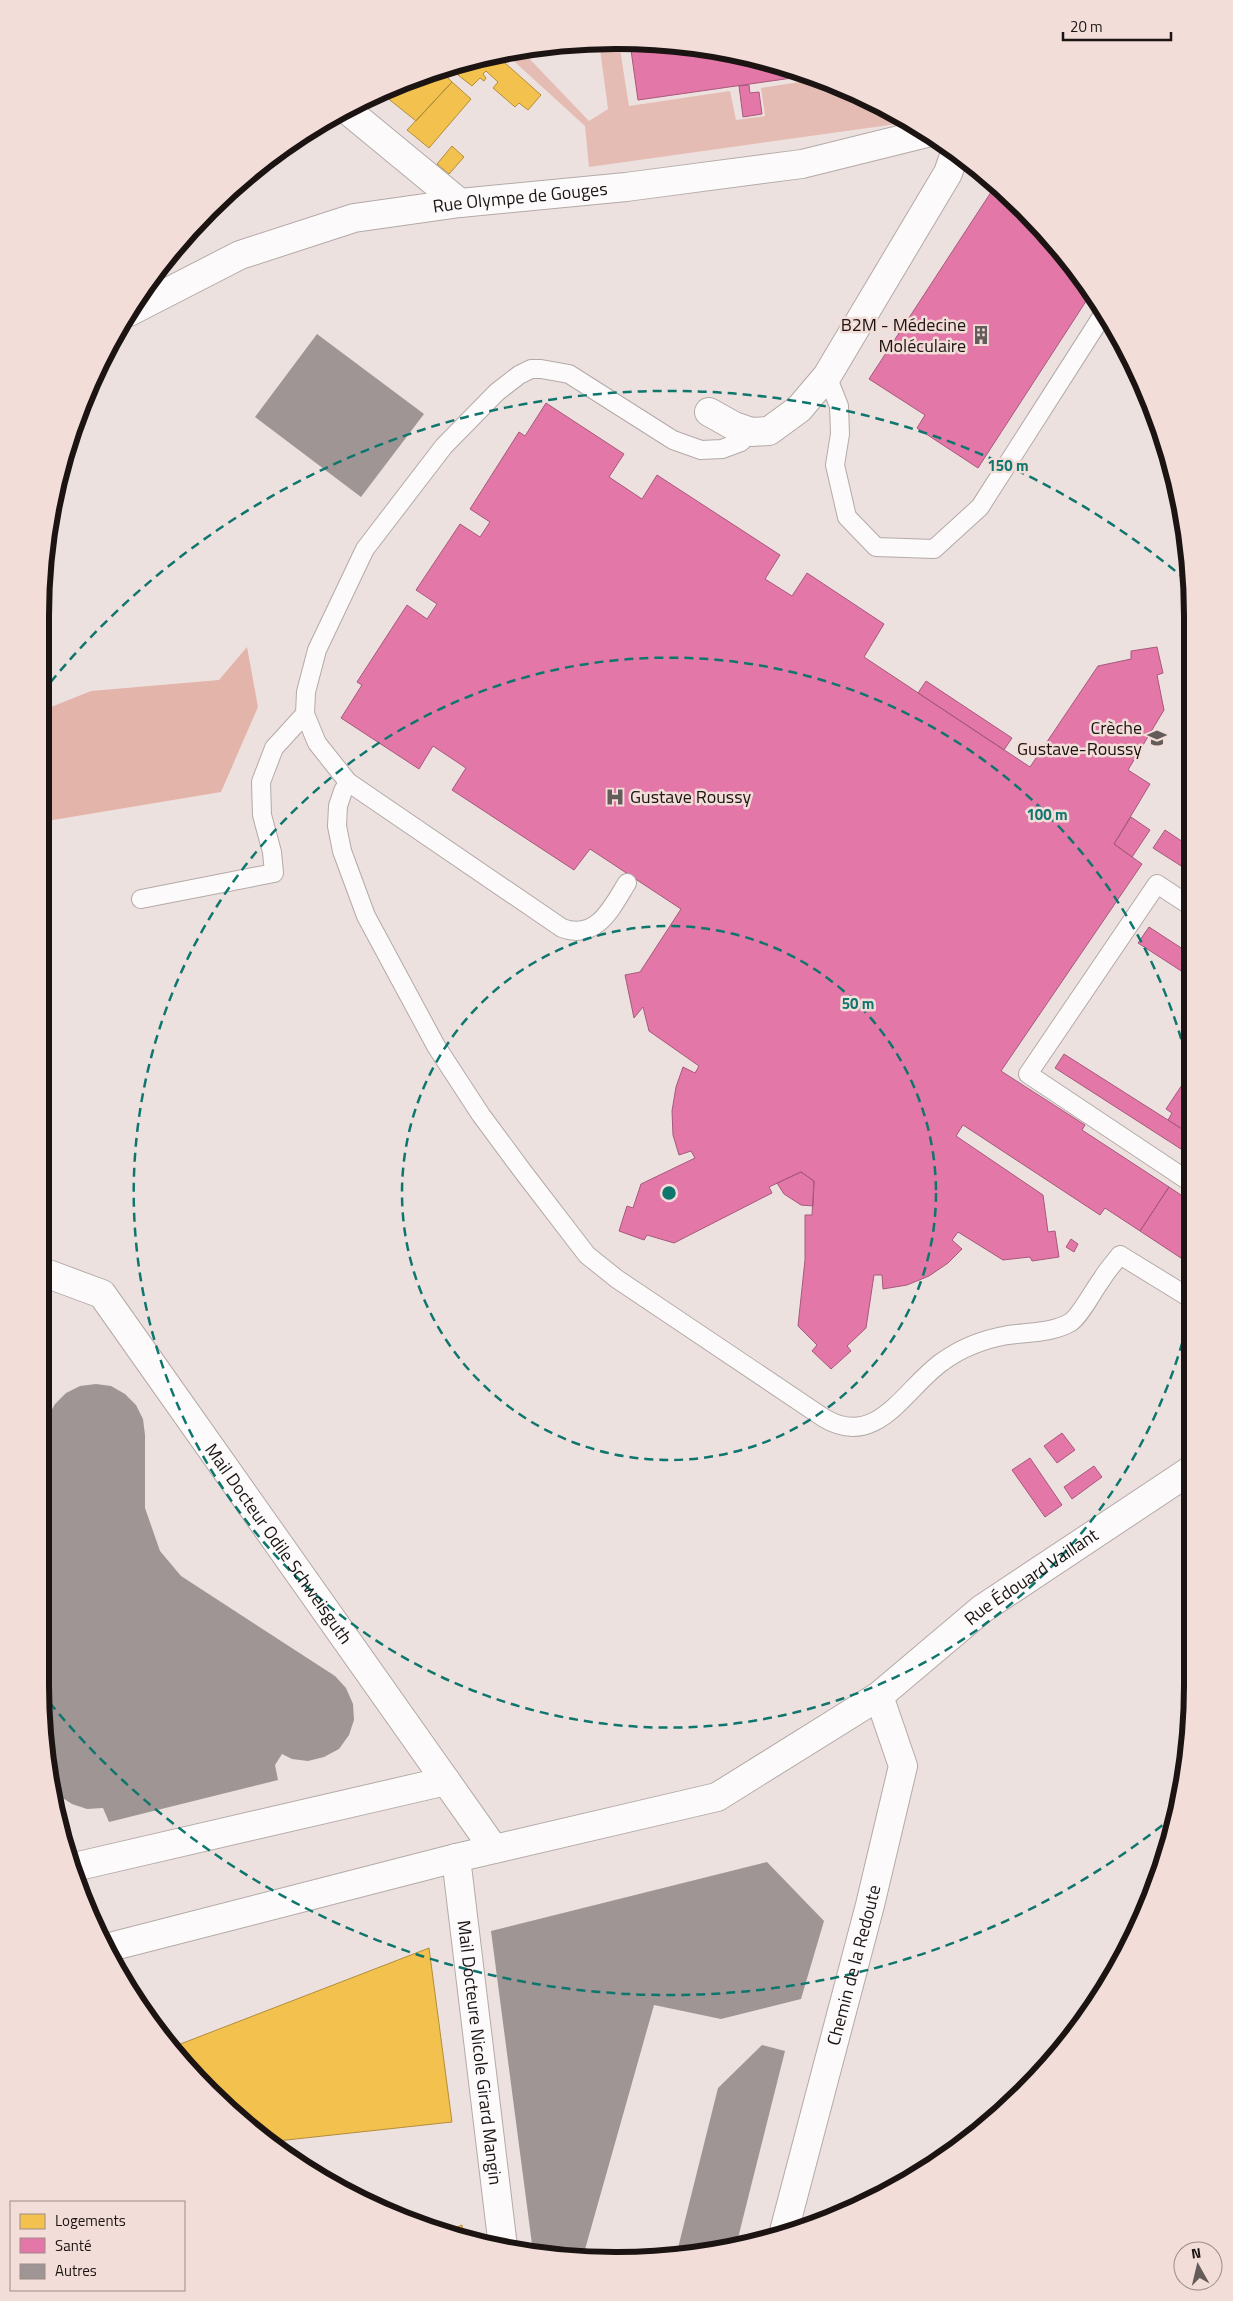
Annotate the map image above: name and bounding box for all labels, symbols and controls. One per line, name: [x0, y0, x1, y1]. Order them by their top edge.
scale bar: [1063, 10, 1170, 42]
text: 20 m: [1070, 15, 1103, 38]
street label: Rue Olympe de Gouges: [431, 175, 609, 220]
place label: B2M - Médecine Moléculaire: [841, 311, 966, 359]
building icon: B2M - Médecine Moléculaire: [970, 324, 992, 346]
text: 150 m: [987, 454, 1029, 477]
place label: Crèche Gustave-Roussy: [1017, 714, 1142, 762]
school or university icon: Crèche Gustave-Roussy: [1146, 727, 1168, 749]
place label: Gustave Roussy: [630, 783, 751, 810]
hospital icon: Gustave Roussy: [604, 786, 626, 808]
text: 100 m: [1026, 803, 1068, 826]
text: 50 m: [842, 992, 874, 1015]
centre of rings: [660, 1184, 678, 1202]
street label: Mail Docteur Odile Schweisguth: [199, 1438, 359, 1649]
street label: Rue Édouard Vaillant: [958, 1521, 1104, 1632]
street label: Chemin de la Redoute: [820, 1882, 887, 2048]
street label: Mail Docteure Nicole Girard Mangin: [451, 1919, 509, 2186]
legend: [10, 2201, 185, 2291]
text: Logements: [55, 2209, 126, 2232]
text: Santé: [55, 2234, 92, 2257]
north arrow: [1173, 2241, 1223, 2291]
text: N: [1190, 2242, 1202, 2264]
text: Autres: [55, 2259, 97, 2282]

